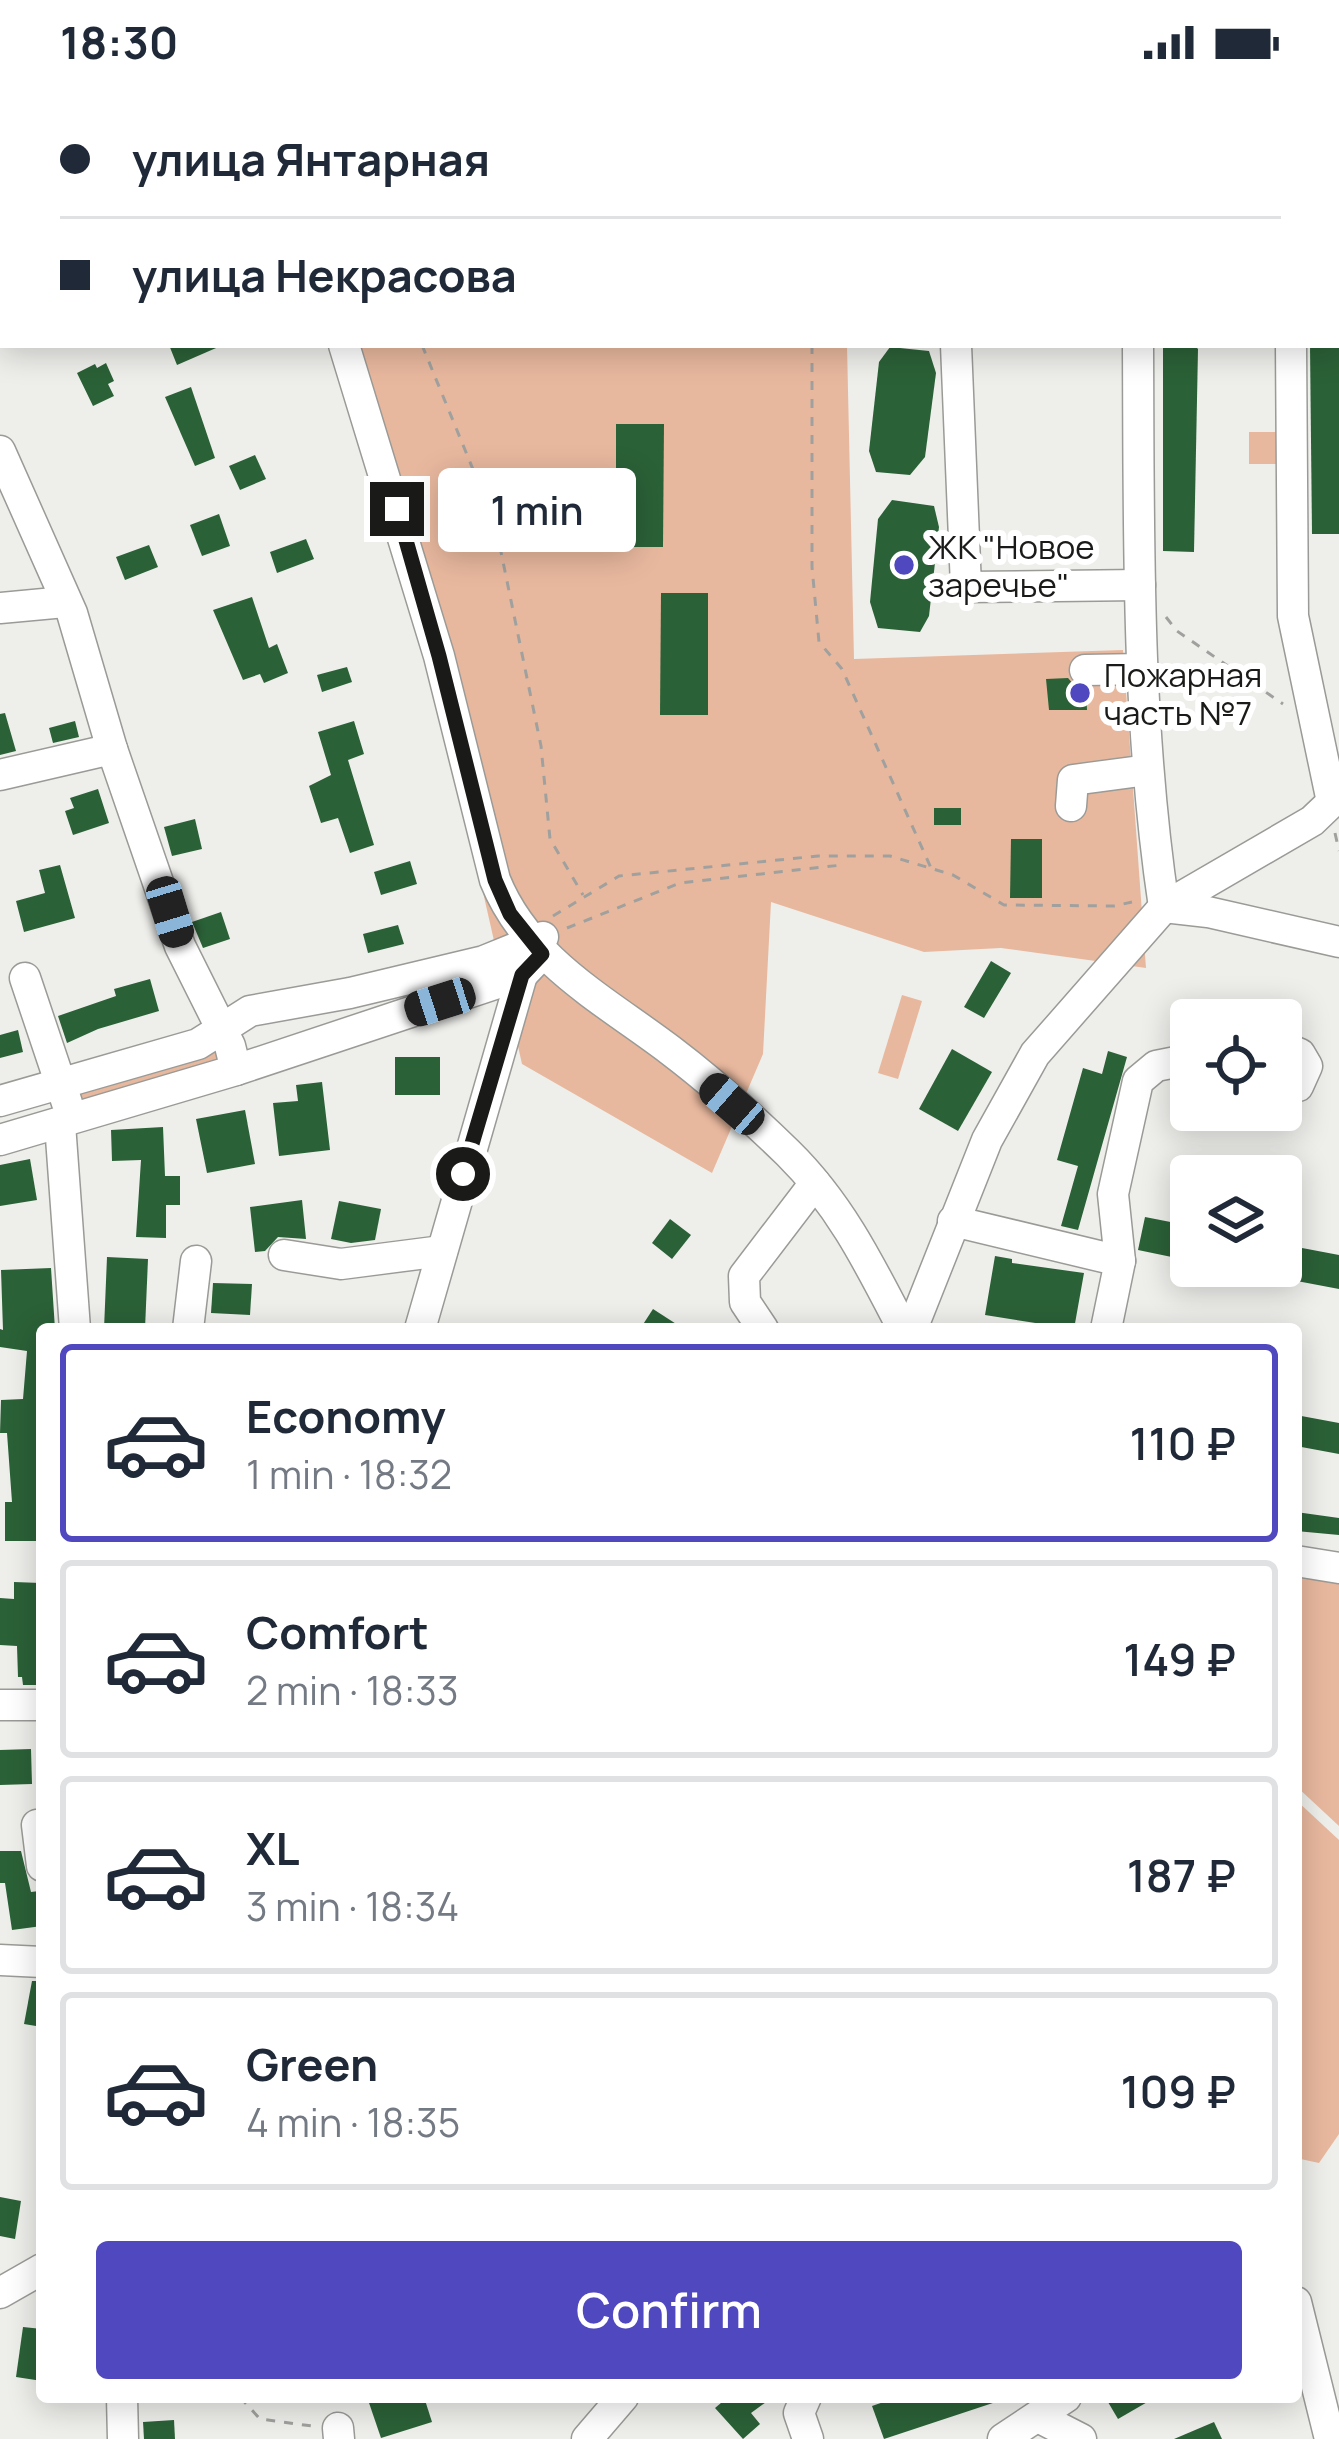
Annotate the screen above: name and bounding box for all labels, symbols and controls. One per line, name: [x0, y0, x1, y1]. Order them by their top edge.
text: 18:30: [60, 11, 178, 73]
text: улица Янтарная: [132, 128, 490, 190]
text: улица Некрасова: [132, 244, 517, 306]
callout: 1 min: [439, 467, 637, 551]
route end: [370, 482, 424, 536]
text: 1 min: [491, 483, 583, 537]
place label: ЖК "Новое заречье": [928, 524, 1094, 607]
marker: ЖК "Новое заречье": [891, 552, 917, 578]
place label: Пожарная часть №7: [1104, 652, 1262, 735]
marker: Пожарная часть №7: [1067, 680, 1093, 706]
car: [142, 872, 198, 952]
car: [400, 974, 480, 1030]
map controls: [1170, 999, 1302, 1287]
button: locate: [1170, 999, 1302, 1131]
car: [693, 1067, 771, 1141]
route start: [436, 1147, 490, 1201]
button: layers: [1170, 1155, 1302, 1287]
text: Economy: [246, 1385, 446, 1447]
icon: car: [102, 1389, 210, 1497]
text: 110 ₽: [1130, 1412, 1236, 1474]
text: 1 min · 18:32: [246, 1447, 452, 1501]
text: Comfort: [246, 1601, 429, 1663]
icon: car: [102, 1605, 210, 1713]
text: 149 ₽: [1123, 1628, 1236, 1690]
text: 2 min · 18:33: [246, 1663, 458, 1717]
text: XL: [246, 1817, 300, 1879]
icon: car: [102, 1821, 210, 1929]
text: 187 ₽: [1127, 1844, 1236, 1906]
text: 3 min · 18:34: [246, 1879, 459, 1933]
text: Green: [246, 2033, 378, 2095]
icon: car: [102, 2037, 210, 2145]
text: 109 ₽: [1121, 2060, 1236, 2122]
text: 4 min · 18:35: [246, 2095, 460, 2149]
button: Confirm: [96, 2241, 1242, 2379]

